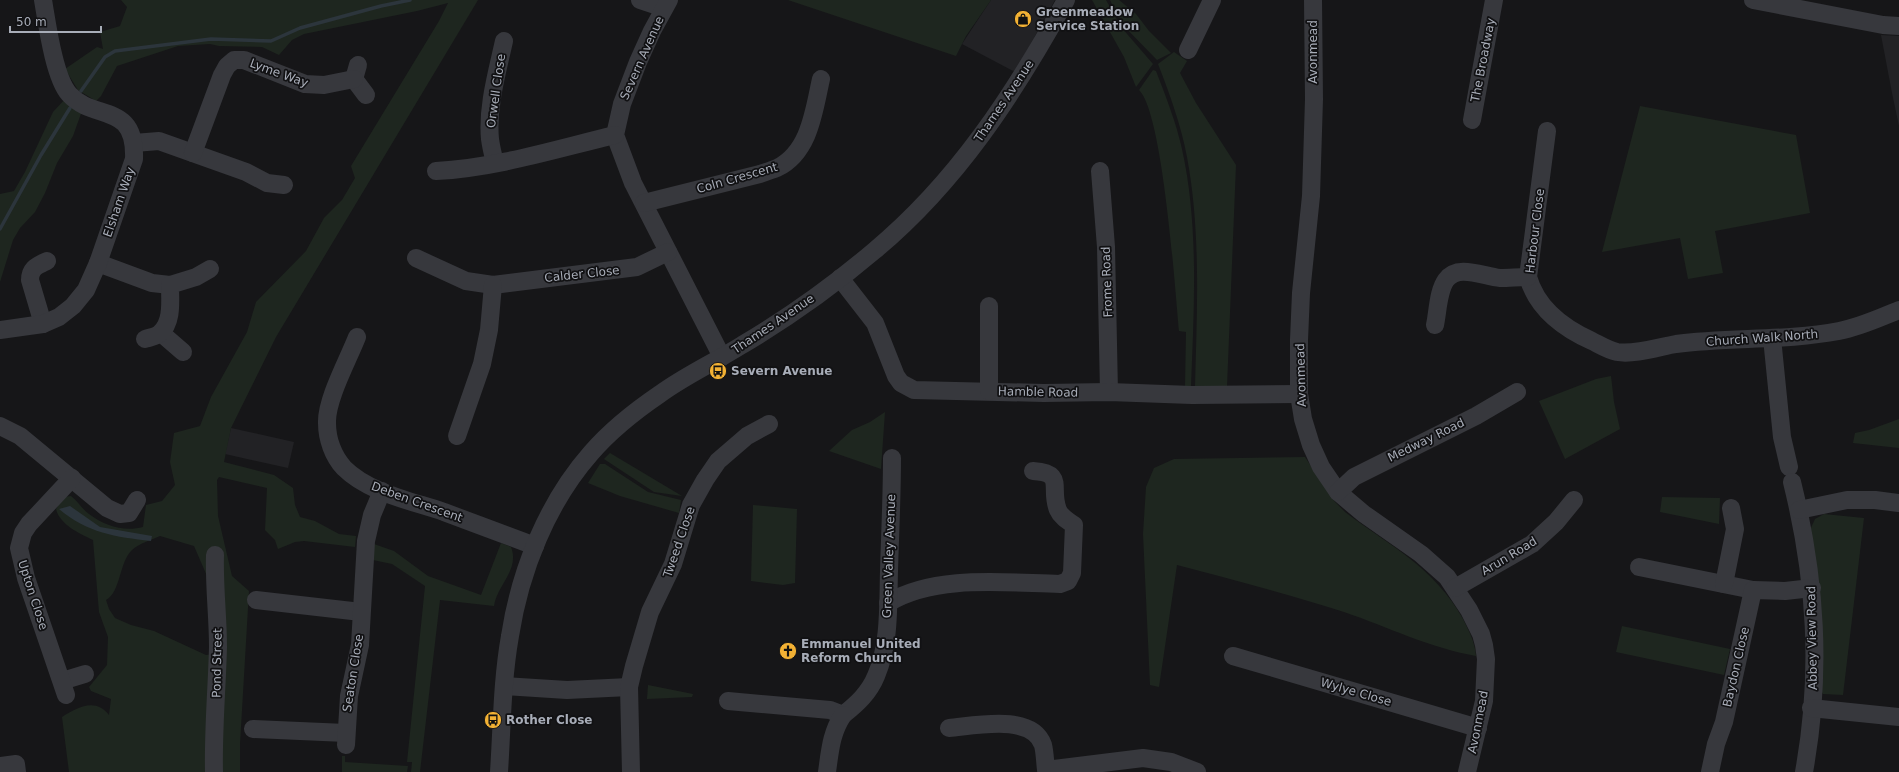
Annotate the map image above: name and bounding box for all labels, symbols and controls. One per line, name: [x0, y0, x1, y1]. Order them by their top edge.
place label: Greenmeadow Service Station: [1036, 5, 1139, 33]
scale bar: [10, 8, 101, 34]
shop icon: Greenmeadow Service Station: [1013, 9, 1033, 29]
street label: Severn Avenue: [617, 14, 667, 102]
text: 50 m: [16, 15, 47, 29]
street label: The Broadway: [1468, 17, 1498, 104]
street label: Avonmead: [1306, 20, 1320, 84]
street label: Orwell Close: [484, 53, 508, 129]
street label: Lyme Way: [248, 56, 310, 90]
street label: Thames Avenue: [971, 57, 1037, 146]
street label: Coln Crescent: [695, 160, 779, 196]
street label: Elsham Way: [100, 165, 138, 239]
street label: Harbour Close: [1523, 188, 1547, 274]
street label: Frome Road: [1099, 246, 1115, 318]
street label: Calder Close: [544, 263, 620, 285]
street label: Thames Avenue: [728, 291, 817, 357]
street label: Church Walk North: [1705, 327, 1819, 349]
street label: Avonmead: [1293, 343, 1309, 407]
bus stop icon: Severn Avenue: [708, 361, 728, 381]
place label: Severn Avenue: [731, 364, 832, 378]
street label: Hamble Road: [998, 384, 1078, 400]
street label: Medway Road: [1385, 415, 1467, 465]
street label: Deben Crescent: [369, 479, 465, 525]
street label: Green Valley Avenue: [880, 494, 898, 618]
street label: Tweed Close: [660, 505, 698, 580]
street label: Arun Road: [1479, 534, 1539, 578]
street label: Upton Close: [15, 558, 51, 632]
street label: Abbey View Road: [1804, 586, 1820, 690]
street label: Baydon Close: [1720, 626, 1752, 708]
street label: Pond Street: [209, 628, 225, 698]
street label: Seaton Close: [340, 633, 366, 713]
place label: Emmanuel United Reform Church: [801, 637, 921, 665]
church icon: Emmanuel United Reform Church: [778, 641, 798, 661]
street label: Wylye Close: [1319, 675, 1393, 709]
street label: Avonmead: [1465, 689, 1491, 755]
bus stop icon: Rother Close: [483, 710, 503, 730]
place label: Rother Close: [506, 713, 592, 727]

